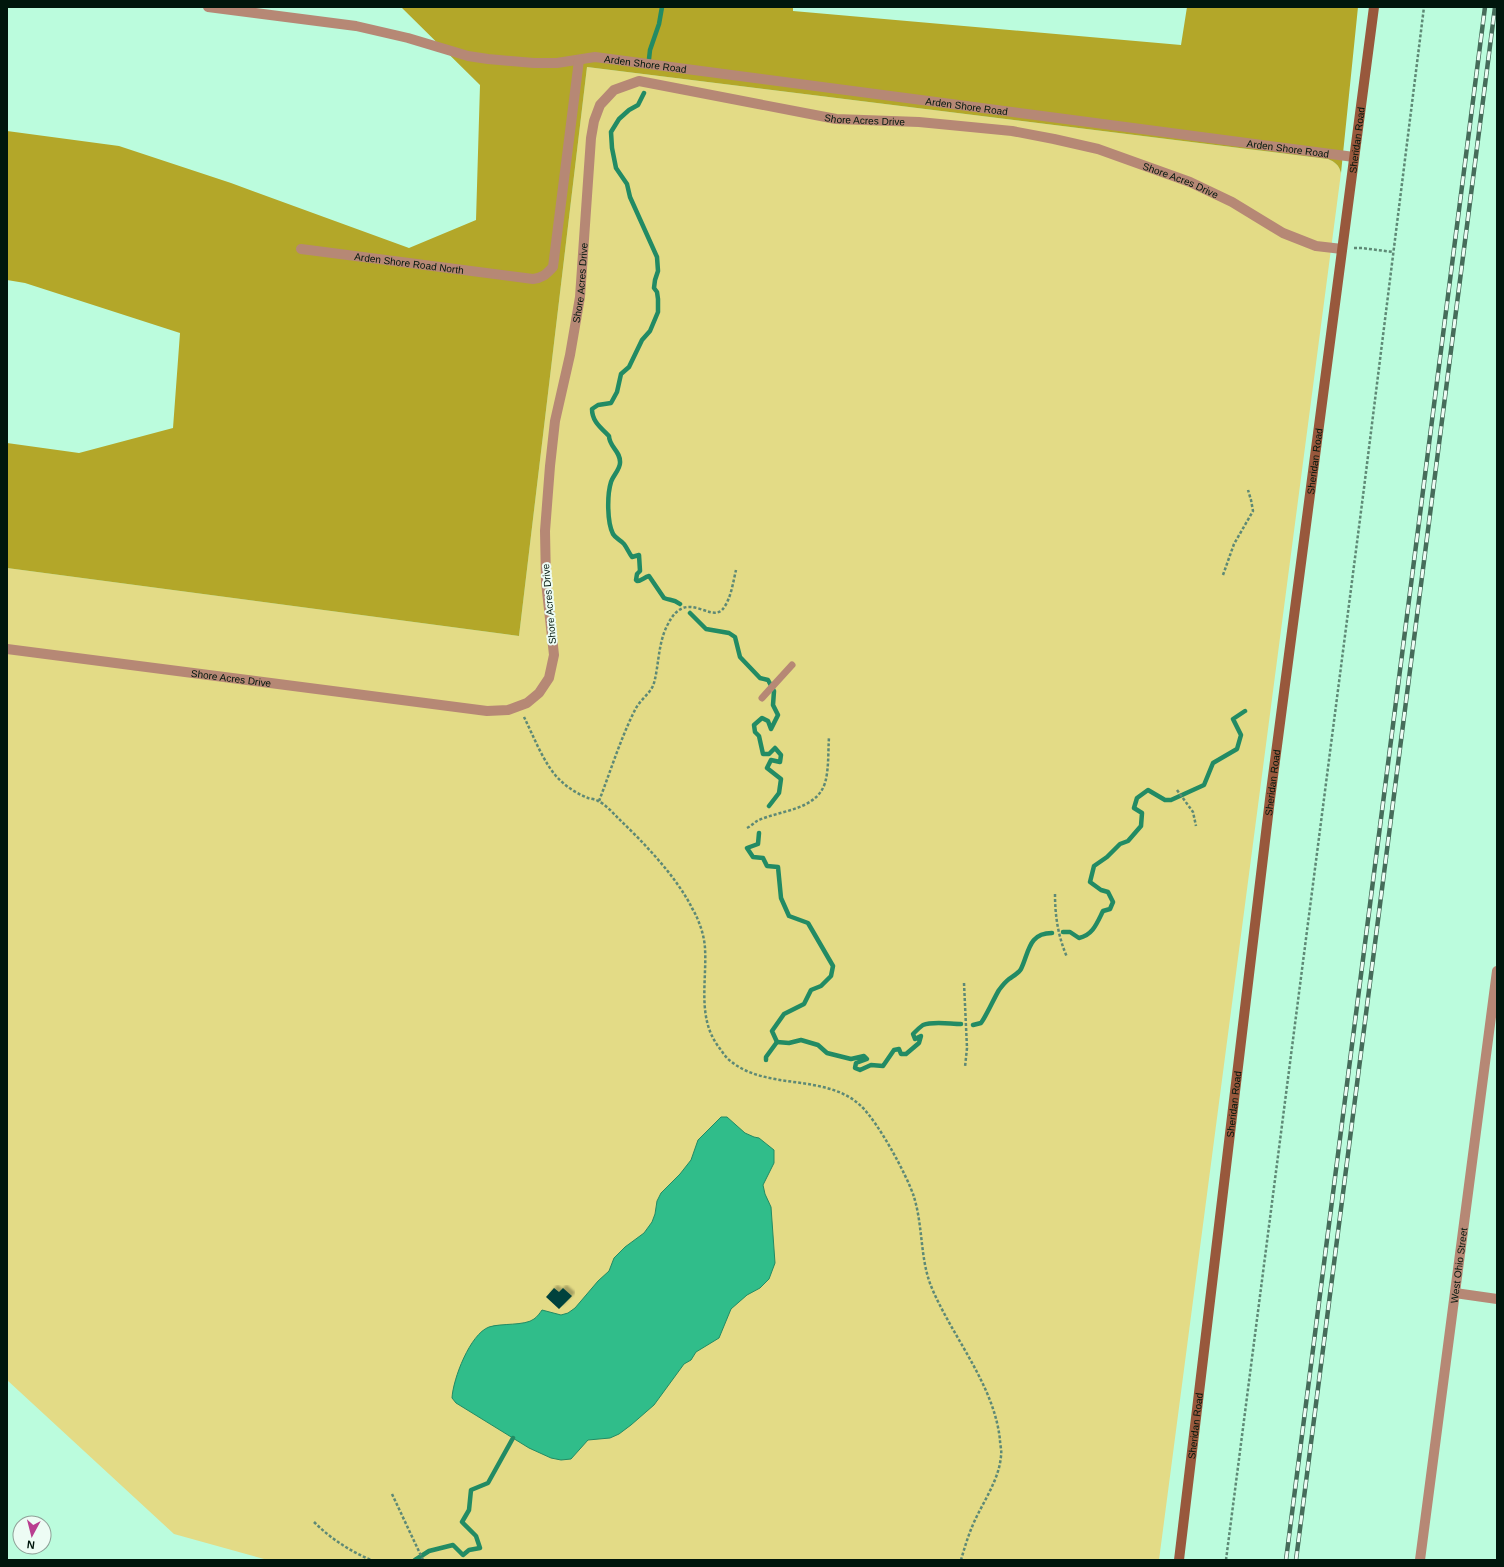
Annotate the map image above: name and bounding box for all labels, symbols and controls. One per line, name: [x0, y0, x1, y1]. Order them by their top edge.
street label: Arden Shore Road: [604, 53, 687, 75]
street label: Arden Shore Road: [925, 95, 1009, 117]
street label: Sheridan Road: [1347, 106, 1366, 174]
street label: Shore Acres Drive: [823, 111, 906, 127]
street label: Arden Shore Road: [1246, 137, 1330, 159]
street label: Shore Acres Drive: [1141, 160, 1221, 200]
street label: Shore Acres Drive: [570, 242, 589, 324]
street label: Arden Shore Road North: [354, 250, 464, 275]
street label: Sheridan Road: [1305, 428, 1324, 495]
street label: Shore Acres Drive: [540, 563, 558, 645]
street label: Shore Acres Drive: [190, 667, 272, 689]
street label: Sheridan Road: [1263, 749, 1282, 816]
street label: Sheridan Road: [1224, 1070, 1243, 1138]
street label: West Ohio Street: [1448, 1227, 1469, 1304]
street label: Sheridan Road: [1186, 1392, 1204, 1460]
north arrow: [12, 1515, 52, 1555]
text: N: [26, 1538, 35, 1551]

